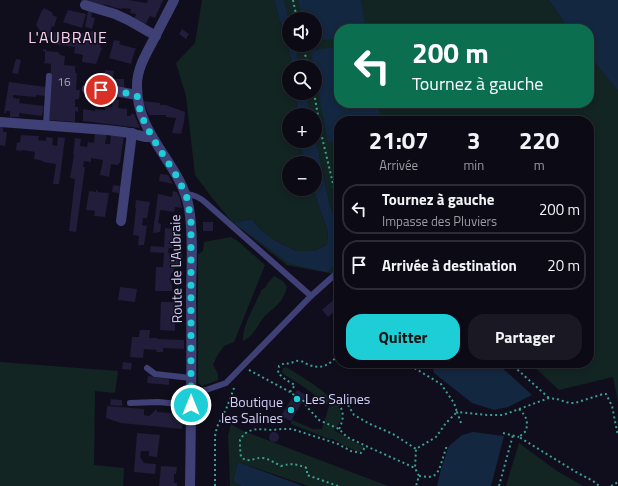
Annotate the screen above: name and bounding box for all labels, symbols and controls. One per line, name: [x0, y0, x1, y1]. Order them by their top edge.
map controls: [282, 12, 322, 196]
button: sound: [282, 12, 322, 52]
district label: L'AUBRAIE: [28, 25, 108, 49]
text: 200 m: [412, 31, 489, 74]
icon: left: [346, 40, 398, 92]
button: search: [282, 60, 322, 100]
text: Tournez à gauche: [412, 70, 543, 97]
house number: 16: [57, 72, 71, 91]
pin: [84, 73, 118, 107]
icon: arrive: [90, 79, 112, 101]
button: +: [282, 108, 322, 148]
text: 21:07: [369, 122, 429, 158]
text: 3: [467, 122, 481, 158]
text: 220: [519, 122, 559, 158]
text: Arrivée: [379, 155, 418, 175]
text: min: [463, 155, 484, 175]
text: m: [534, 155, 545, 175]
button: −: [282, 156, 322, 196]
text: Tournez à gauche: [382, 188, 494, 211]
icon: left: [348, 198, 370, 220]
text: 200 m: [539, 198, 580, 221]
text: Impasse des Pluviers: [382, 211, 497, 231]
street label: Route de L'Aubraie: [164, 214, 187, 324]
icon: arrive: [348, 254, 370, 276]
text: Arrivée à destination: [382, 254, 517, 277]
text: 20 m: [547, 254, 580, 277]
button: Quitter: [346, 314, 460, 360]
button: Partager: [468, 314, 582, 360]
position arrow: [170, 384, 212, 426]
place label: Les Salines: [305, 388, 370, 409]
place label: Boutique les Salines: [221, 391, 283, 428]
marker: Les Salines: [292, 394, 302, 404]
marker: Boutique les Salines: [286, 405, 296, 415]

